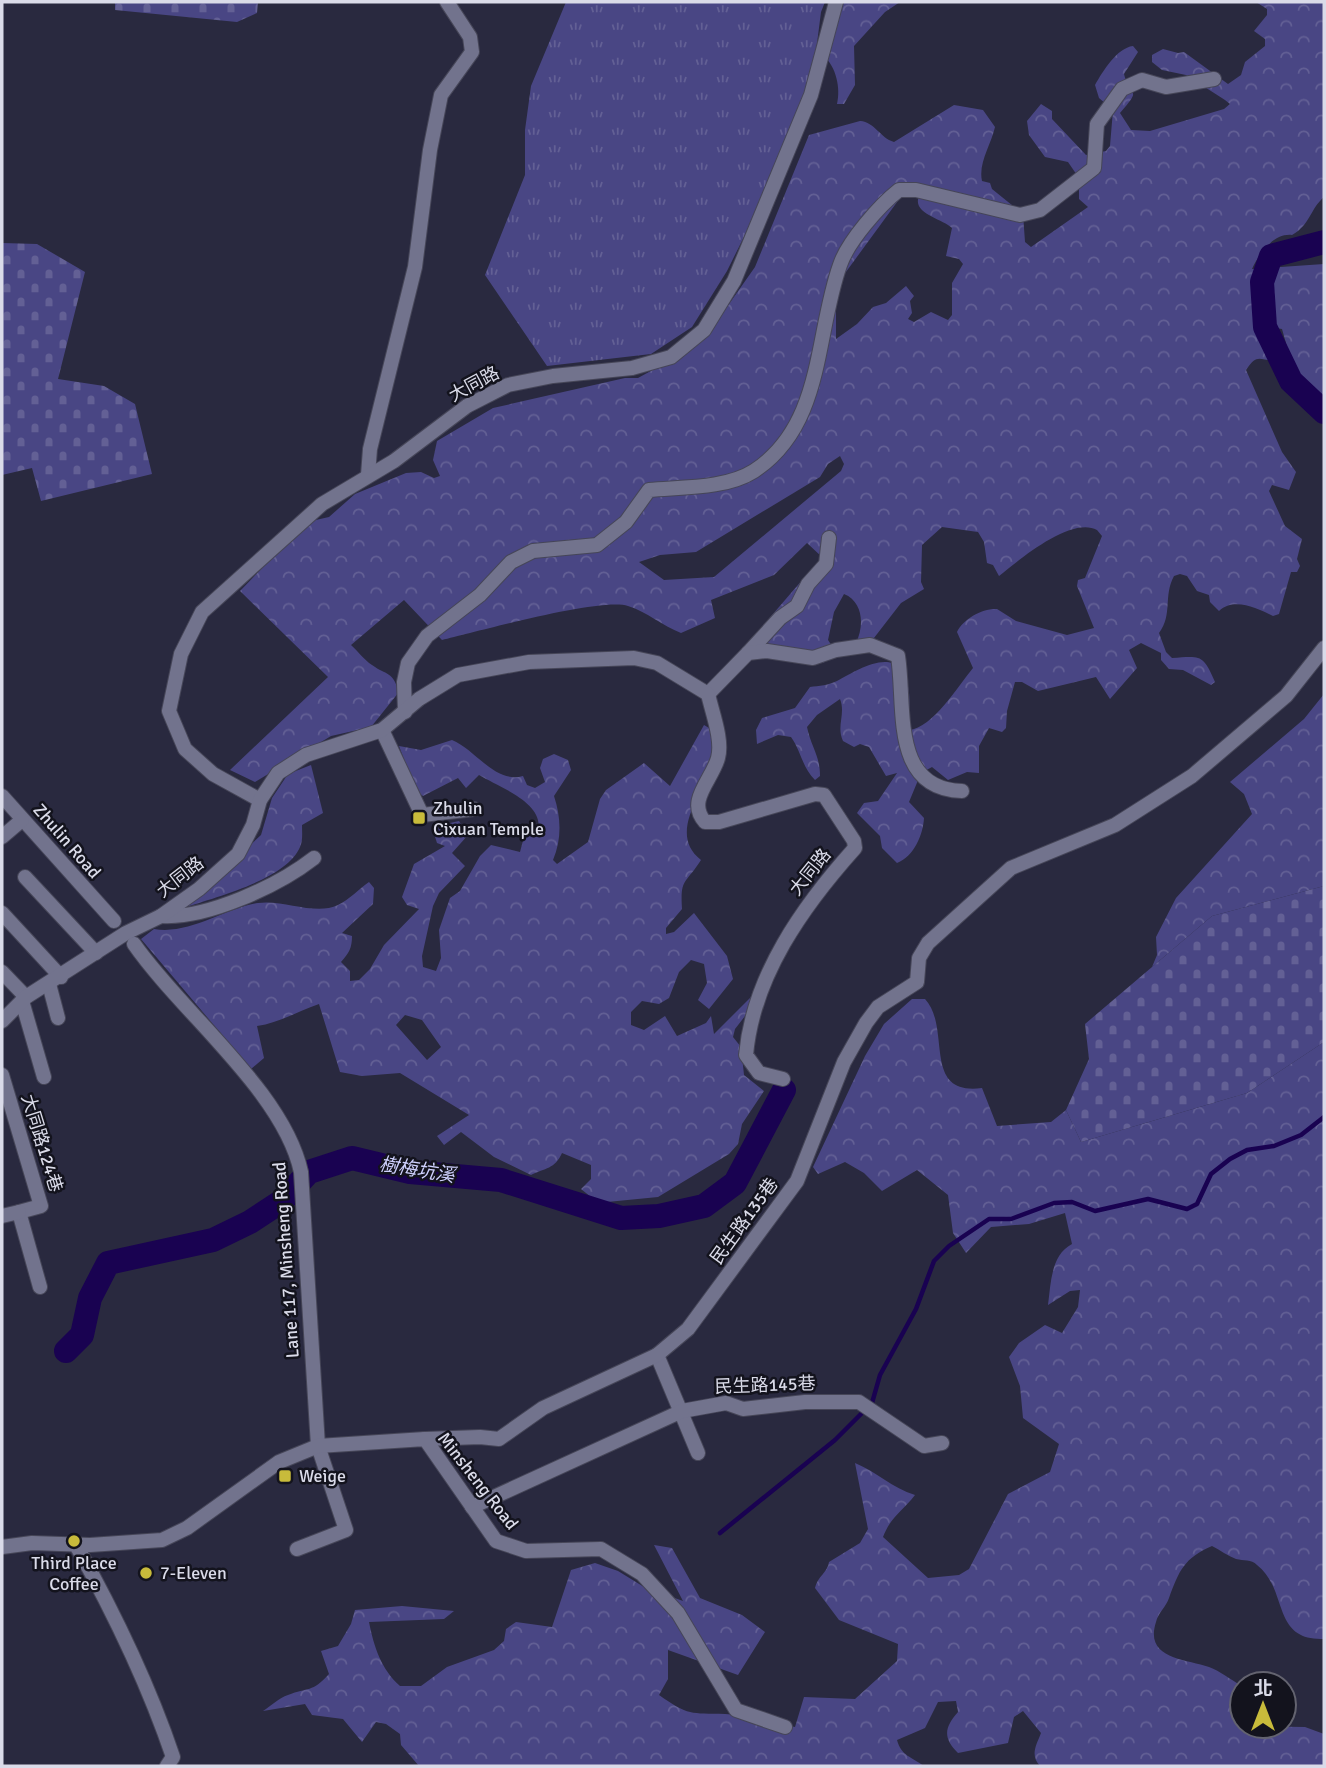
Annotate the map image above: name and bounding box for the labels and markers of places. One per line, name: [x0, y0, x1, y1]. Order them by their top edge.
place label: Zhulin Cixuan Temple: [433, 797, 544, 840]
marker: Zhulin Cixuan Temple: [411, 810, 427, 826]
place label: Weige: [299, 1465, 346, 1487]
marker: Weige: [277, 1468, 293, 1484]
marker: Third Place Coffee: [66, 1533, 82, 1549]
place label: Third Place Coffee: [31, 1552, 117, 1595]
place label: 7-Eleven: [160, 1562, 227, 1584]
marker: 7-Eleven: [138, 1565, 154, 1581]

